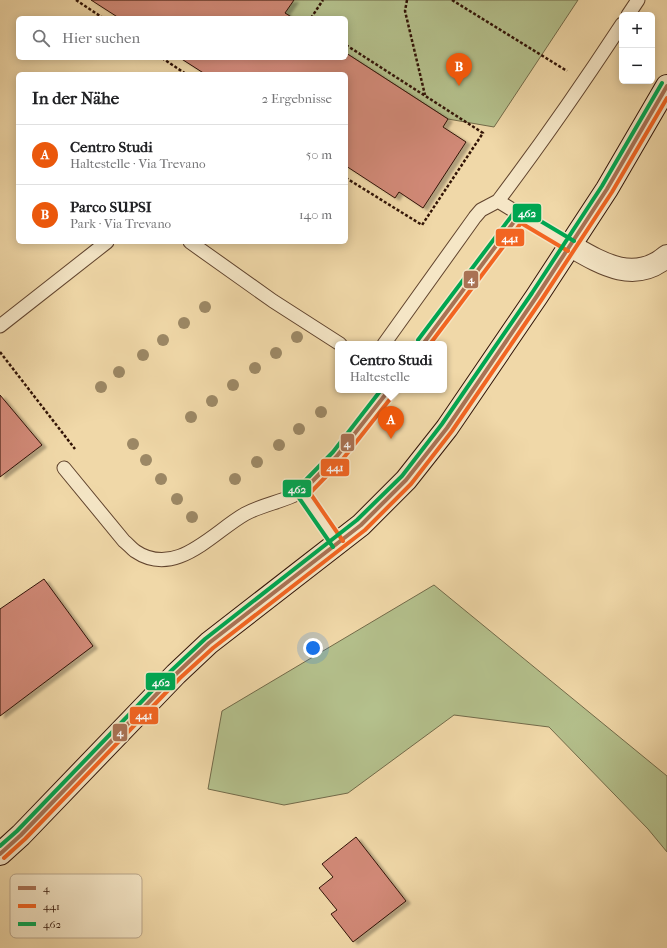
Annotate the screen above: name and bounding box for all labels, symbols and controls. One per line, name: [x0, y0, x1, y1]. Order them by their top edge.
map controls: [619, 12, 655, 84]
button: +: [619, 12, 655, 48]
search box: [16, 16, 348, 60]
icon: search: [30, 27, 52, 49]
text: Hier suchen: [62, 29, 140, 47]
button: −: [619, 48, 655, 84]
pin: B: [446, 53, 472, 86]
text: In der Nähe: [32, 88, 119, 108]
text: 2 Ergebnisse: [262, 91, 332, 106]
text: Centro Studi: [70, 138, 153, 156]
text: A: [41, 147, 49, 162]
text: 50 m: [306, 147, 332, 162]
text: Haltestelle · Via Trevano: [70, 156, 206, 171]
text: Parco SUPSI: [70, 198, 152, 216]
line badge: 462: [512, 203, 542, 223]
text: B: [41, 207, 49, 222]
text: 140 m: [299, 207, 332, 222]
text: 462: [517, 207, 536, 220]
text: Park · Via Trevano: [70, 216, 171, 231]
line badge: 441: [495, 228, 525, 247]
text: 441: [501, 232, 519, 245]
line badge: 4: [463, 270, 479, 289]
text: 4: [467, 273, 475, 286]
popup: [335, 341, 447, 393]
text: Centro Studi: [350, 351, 432, 369]
text: Haltestelle: [350, 369, 410, 384]
pin: A: [378, 406, 404, 439]
line badge: 4: [340, 433, 355, 452]
text: 4: [343, 437, 351, 450]
line badge: 441: [320, 458, 350, 477]
text: 441: [326, 461, 344, 474]
line badge: 462: [282, 479, 312, 498]
text: 462: [287, 483, 306, 496]
your location: [303, 638, 323, 658]
line badge: 462: [145, 672, 176, 691]
text: 462: [151, 676, 170, 689]
line badge: 441: [129, 706, 159, 725]
text: 441: [135, 709, 153, 722]
line badge: 4: [112, 723, 128, 742]
text: 4: [116, 726, 124, 739]
legend: [10, 874, 142, 938]
text: 4: [43, 882, 50, 895]
text: 441: [43, 900, 60, 913]
text: 462: [43, 918, 61, 931]

